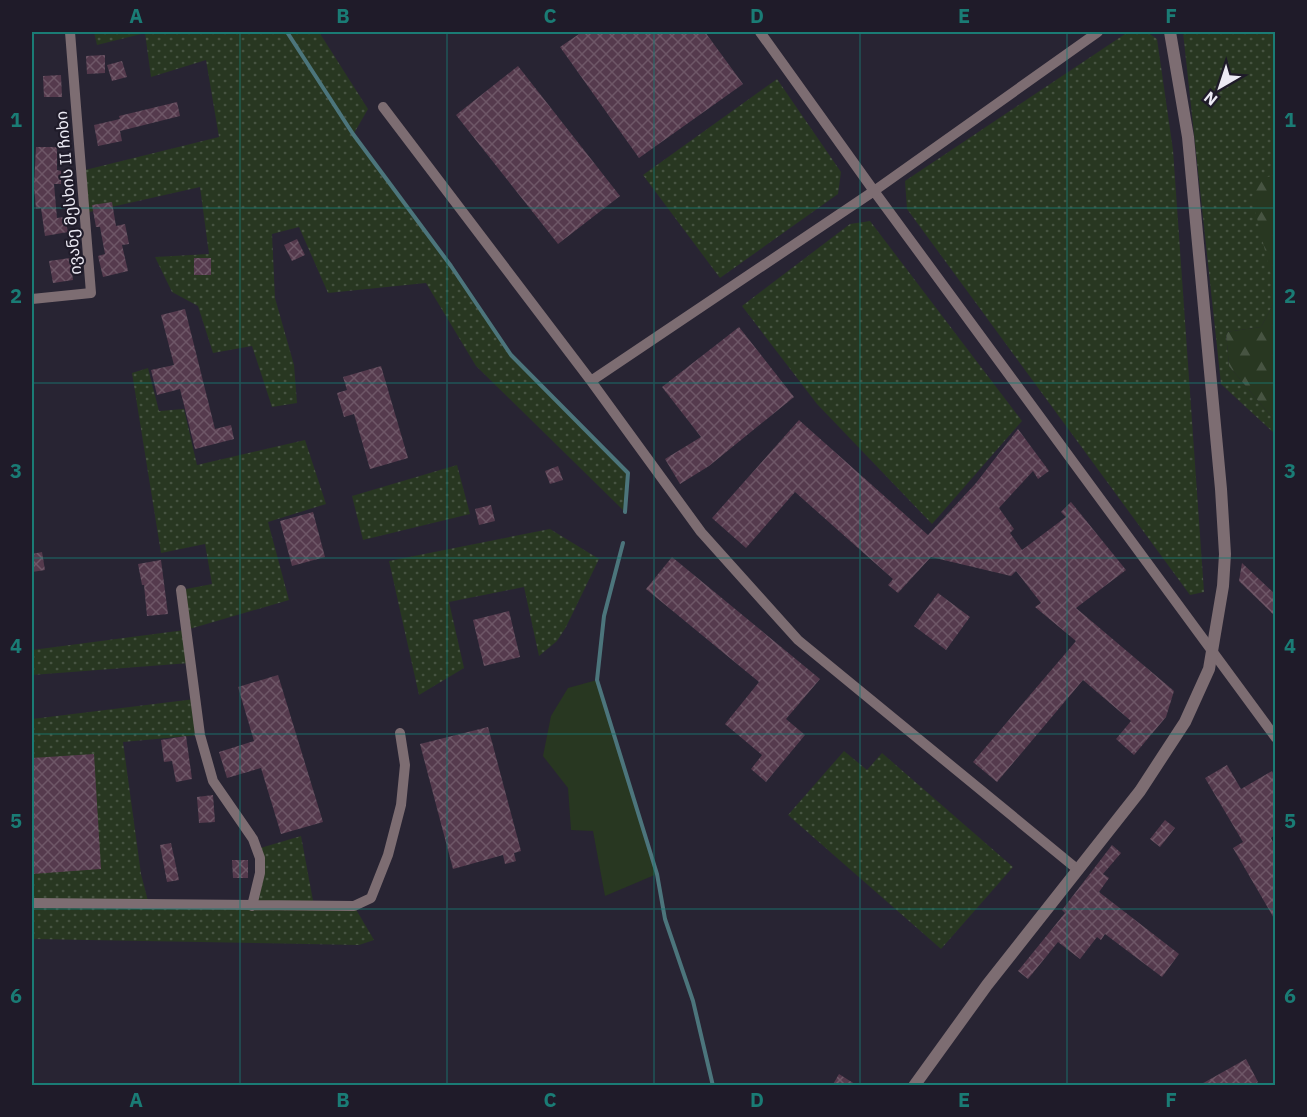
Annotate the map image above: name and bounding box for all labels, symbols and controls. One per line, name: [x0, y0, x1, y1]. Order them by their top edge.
text: A: [129, 2, 143, 29]
text: B: [336, 2, 350, 29]
text: C: [543, 2, 557, 29]
text: D: [750, 2, 764, 29]
text: E: [958, 2, 970, 29]
text: F: [1165, 2, 1177, 29]
north arrow: [1190, 57, 1250, 117]
text: N: [1200, 87, 1221, 110]
text: 1: [10, 106, 22, 133]
text: 1: [1284, 106, 1296, 133]
street label: ივანე მესხის II ჩიხი: [51, 110, 85, 276]
text: 2: [10, 282, 22, 309]
text: 2: [1284, 282, 1296, 309]
text: 3: [10, 457, 22, 484]
text: 3: [1284, 457, 1296, 484]
text: 4: [10, 632, 22, 659]
text: 4: [1284, 632, 1296, 659]
text: 5: [10, 807, 22, 834]
text: 5: [1284, 807, 1296, 834]
text: 6: [10, 982, 22, 1009]
text: 6: [1284, 982, 1296, 1009]
text: A: [129, 1086, 143, 1113]
text: B: [336, 1086, 350, 1113]
text: C: [543, 1086, 557, 1113]
text: D: [750, 1086, 764, 1113]
text: E: [958, 1086, 970, 1113]
text: F: [1165, 1086, 1177, 1113]

